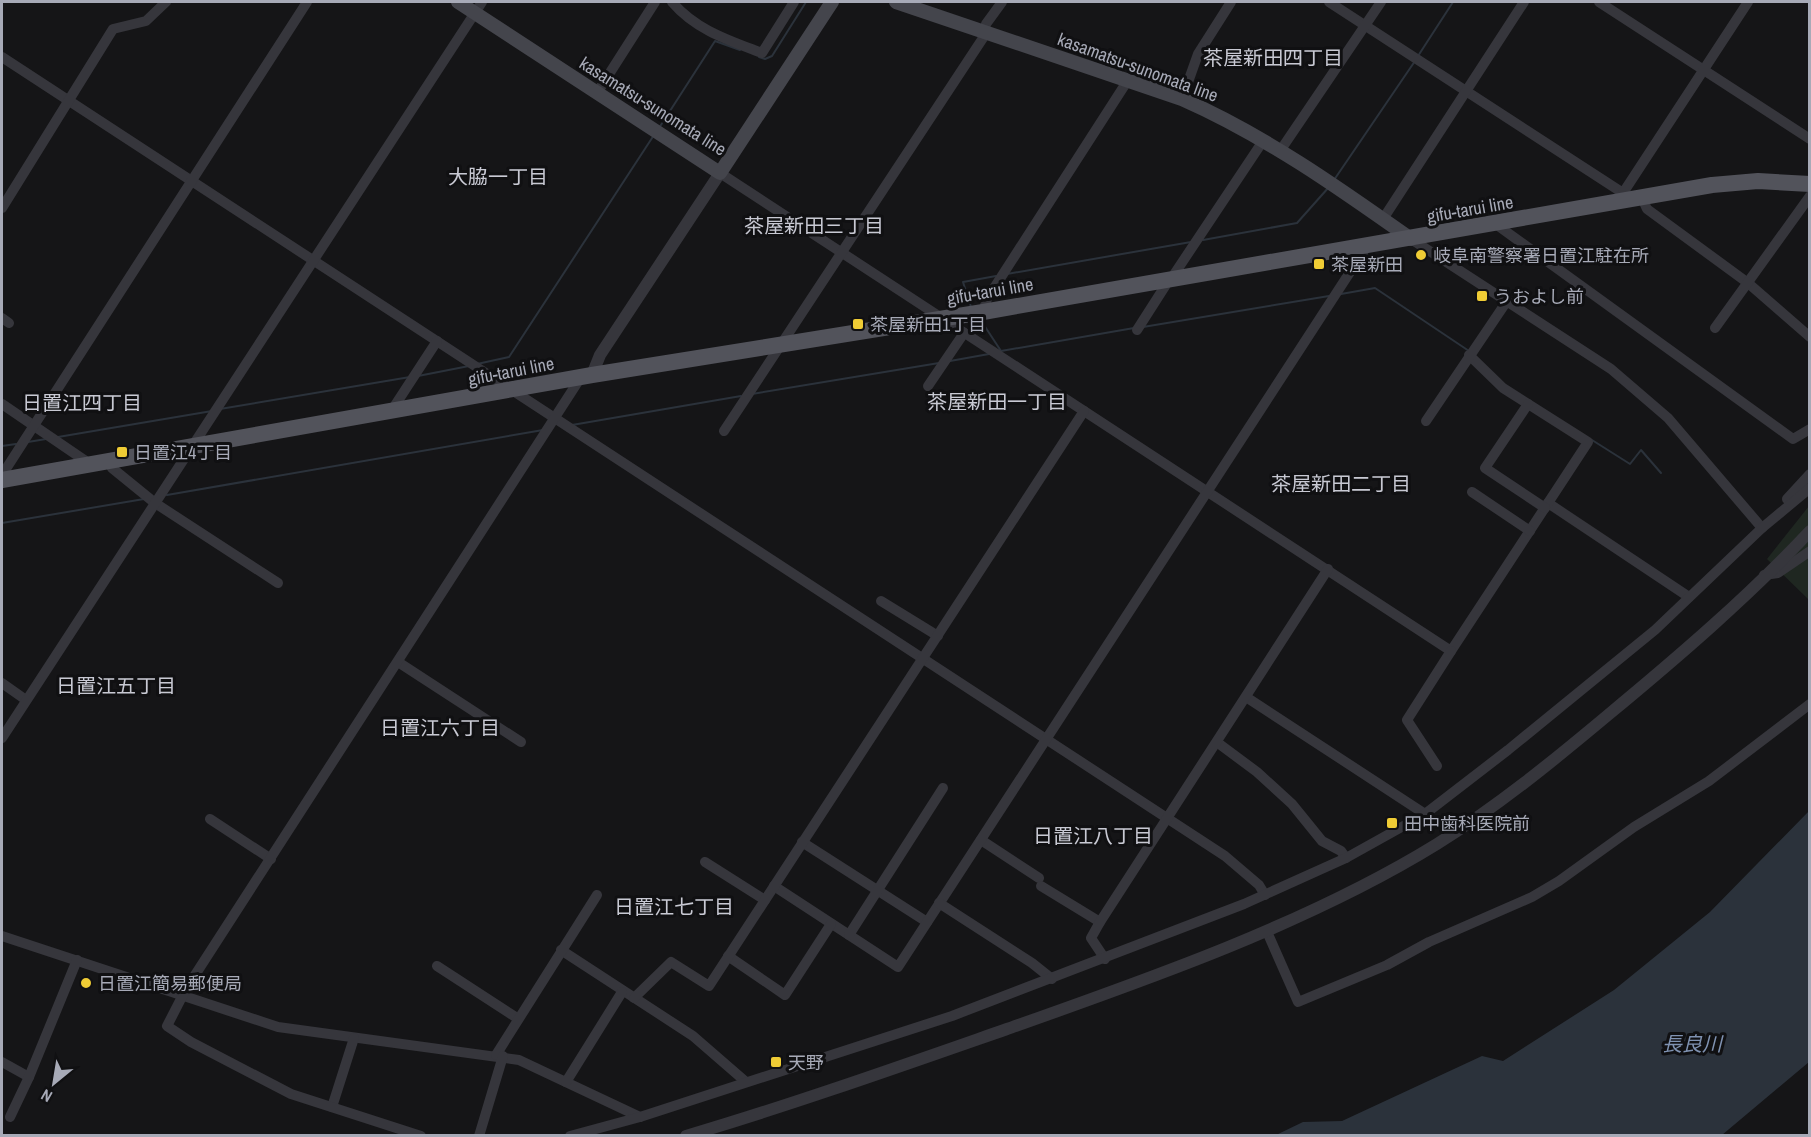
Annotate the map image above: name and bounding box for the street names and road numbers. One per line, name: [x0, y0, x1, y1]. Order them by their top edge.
street label: kasamatsu-sunomata line: [1054, 26, 1222, 108]
street label: kasamatsu-sunomata line: [575, 51, 731, 161]
street label: gifu-tarui line: [1425, 189, 1515, 229]
street label: gifu-tarui line: [945, 271, 1035, 311]
street label: gifu-tarui line: [466, 350, 556, 392]

